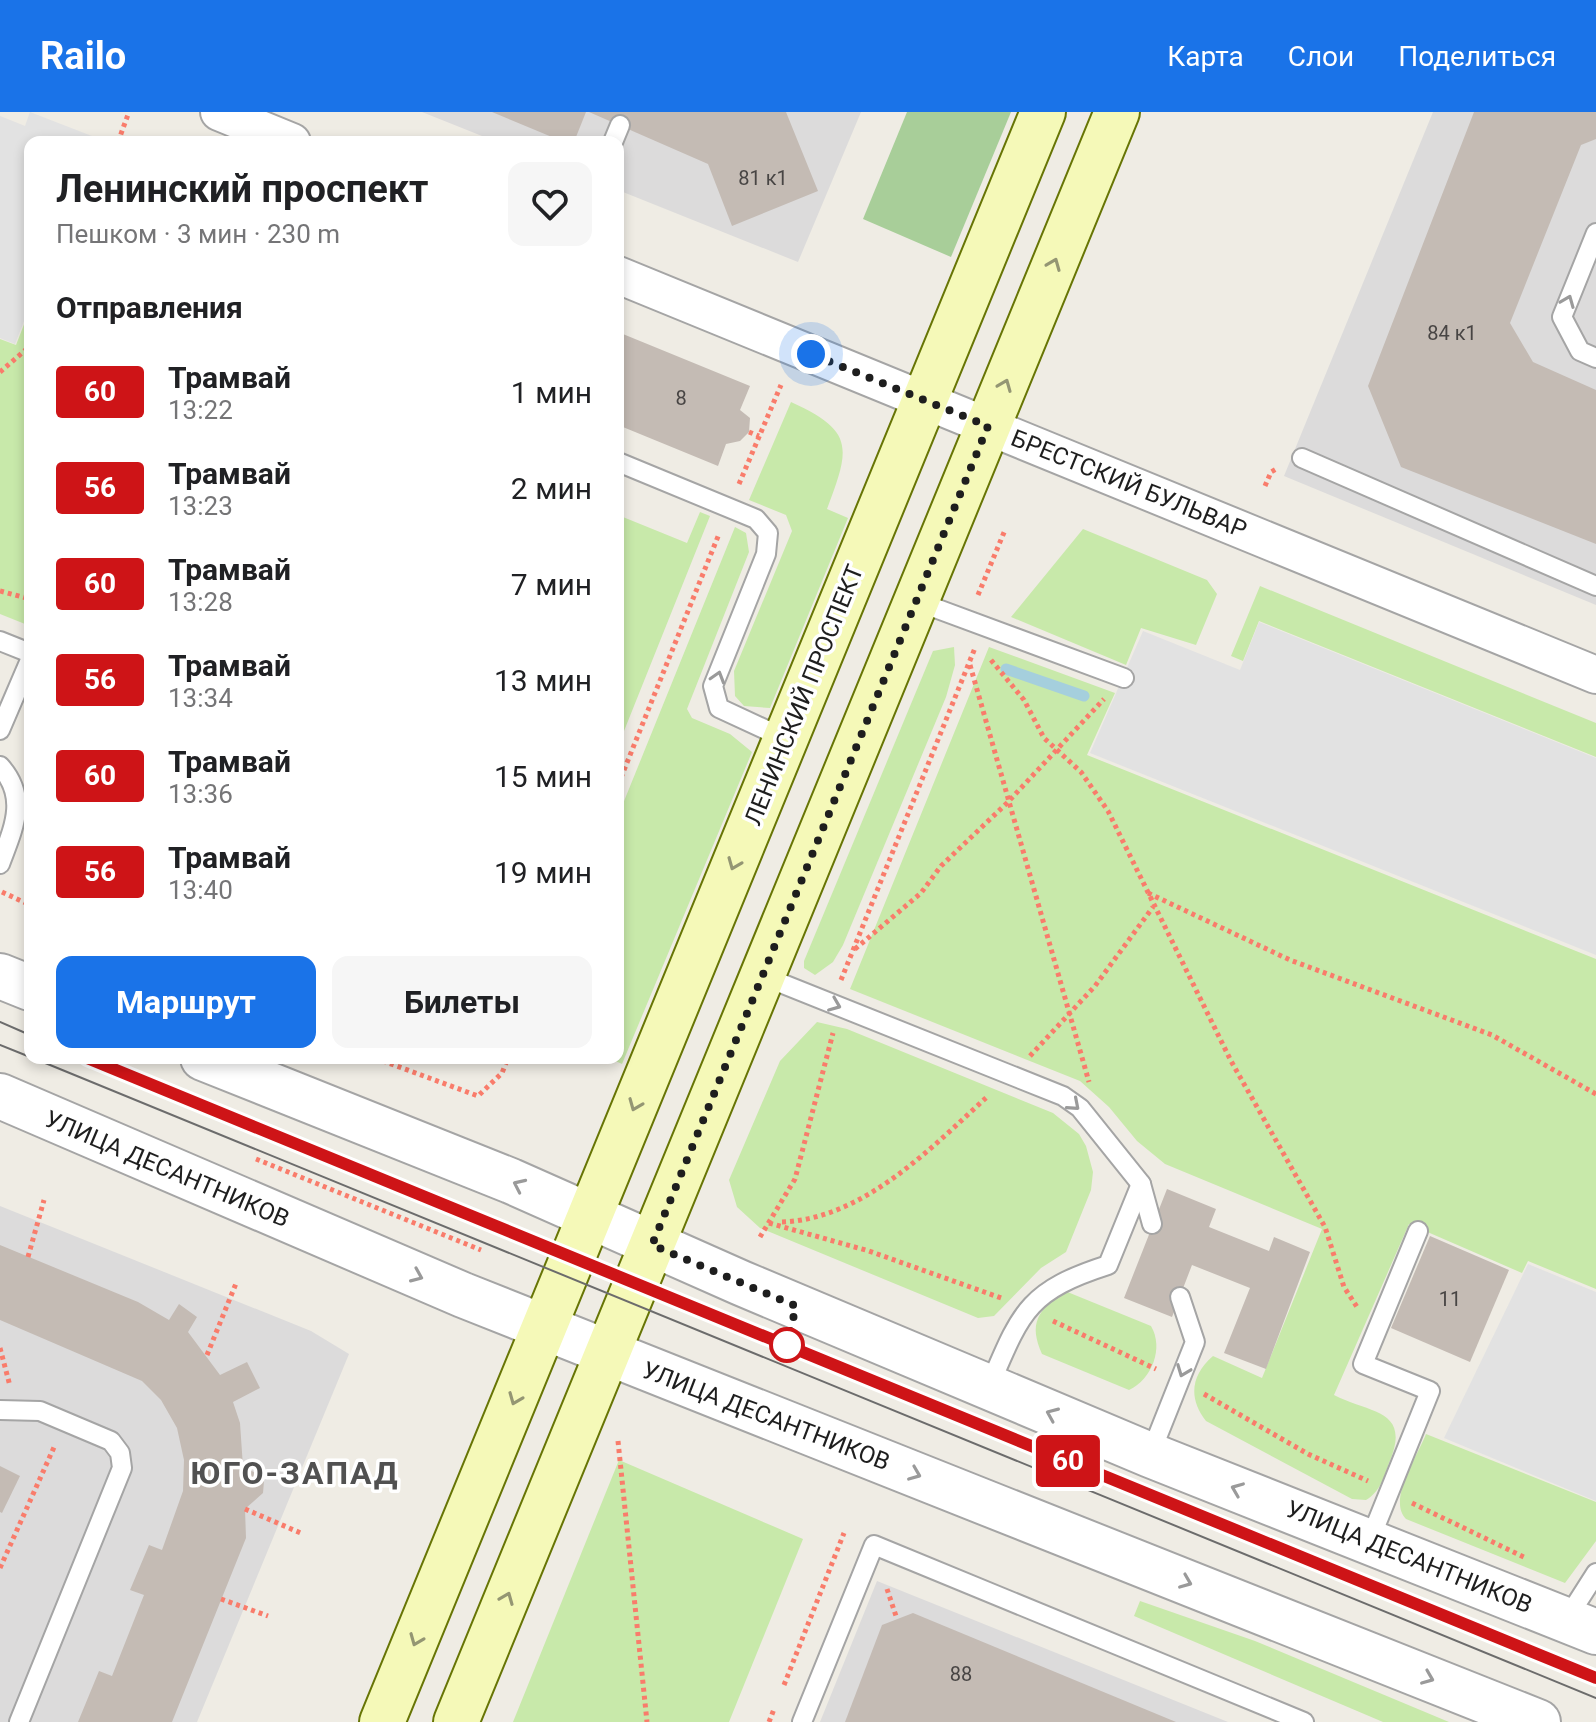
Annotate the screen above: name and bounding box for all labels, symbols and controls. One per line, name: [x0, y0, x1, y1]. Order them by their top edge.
text: Railo: [40, 34, 126, 78]
text: Карта: [1167, 40, 1244, 73]
text: Слои: [1288, 40, 1354, 73]
text: Поделиться: [1398, 40, 1556, 73]
button: heart: [508, 162, 592, 246]
house number: 81 к1: [738, 166, 788, 190]
text: Ленинский проспект: [56, 167, 429, 211]
text: Пешком · 3 мин · 230 m: [56, 219, 340, 249]
one-way arrow: [1045, 258, 1061, 272]
text: Отправления: [56, 290, 243, 325]
one-way arrow: [1559, 295, 1575, 309]
house number: 84 к1: [1427, 321, 1477, 345]
your location: [791, 334, 831, 374]
text: Трамвай: [168, 360, 291, 395]
text: 60: [84, 375, 116, 408]
text: 1 мин: [511, 375, 592, 410]
one-way arrow: [996, 379, 1012, 393]
house number: 8: [675, 386, 687, 410]
text: 13:22: [168, 395, 233, 425]
street label: БРЕСТСКИЙ БУЛЬВАР: [1007, 424, 1251, 544]
text: Трамвай: [168, 456, 291, 491]
text: 56: [84, 471, 116, 504]
text: 2 мин: [511, 471, 592, 506]
text: 13:23: [168, 491, 233, 521]
text: Трамвай: [168, 552, 291, 587]
street label: ЛЕНИНСКИЙ ПРОСПЕКТ: [739, 561, 869, 829]
text: 60: [84, 567, 116, 600]
text: 7 мин: [511, 567, 592, 602]
text: 13:28: [168, 587, 233, 617]
text: Трамвай: [168, 648, 291, 683]
text: 56: [84, 663, 116, 696]
text: 13 мин: [494, 663, 592, 698]
one-way arrow: [709, 671, 725, 684]
text: 13:34: [168, 683, 233, 713]
text: Трамвай: [168, 744, 291, 779]
text: 60: [84, 759, 116, 792]
text: 15 мин: [494, 759, 592, 794]
text: 13:36: [168, 779, 233, 809]
text: Трамвай: [168, 840, 291, 875]
text: 56: [84, 855, 116, 888]
text: 19 мин: [494, 855, 592, 890]
one-way arrow: [727, 856, 744, 870]
text: 13:40: [168, 875, 233, 905]
button: Маршрут: [56, 956, 316, 1048]
button: Билеты: [332, 956, 592, 1048]
one-way arrow: [827, 995, 842, 1011]
one-way arrow: [1065, 1095, 1080, 1110]
one-way arrow: [629, 1097, 645, 1111]
street label: УЛИЦА ДЕСАНТНИКОВ: [41, 1105, 293, 1233]
one-way arrow: [512, 1178, 527, 1194]
one-way arrow: [409, 1266, 423, 1282]
house number: 11: [1439, 1287, 1461, 1311]
unlabelled marker: [770, 1328, 804, 1362]
street label: УЛИЦА ДЕСАНТНИКОВ: [638, 1356, 894, 1476]
one-way arrow: [1176, 1363, 1193, 1377]
one-way arrow: [508, 1391, 524, 1405]
one-way arrow: [1046, 1407, 1060, 1424]
line badge: 60: [1032, 1435, 1104, 1487]
text: 60: [1052, 1444, 1084, 1477]
district label: ЮГО-ЗАПАД: [190, 1454, 400, 1492]
one-way arrow: [907, 1465, 921, 1481]
one-way arrow: [1231, 1482, 1245, 1499]
street label: УЛИЦА ДЕСАНТНИКОВ: [1282, 1495, 1536, 1619]
one-way arrow: [1178, 1572, 1192, 1589]
one-way arrow: [498, 1592, 514, 1606]
one-way arrow: [409, 1632, 425, 1646]
house number: 88: [950, 1662, 972, 1686]
one-way arrow: [1420, 1668, 1434, 1685]

